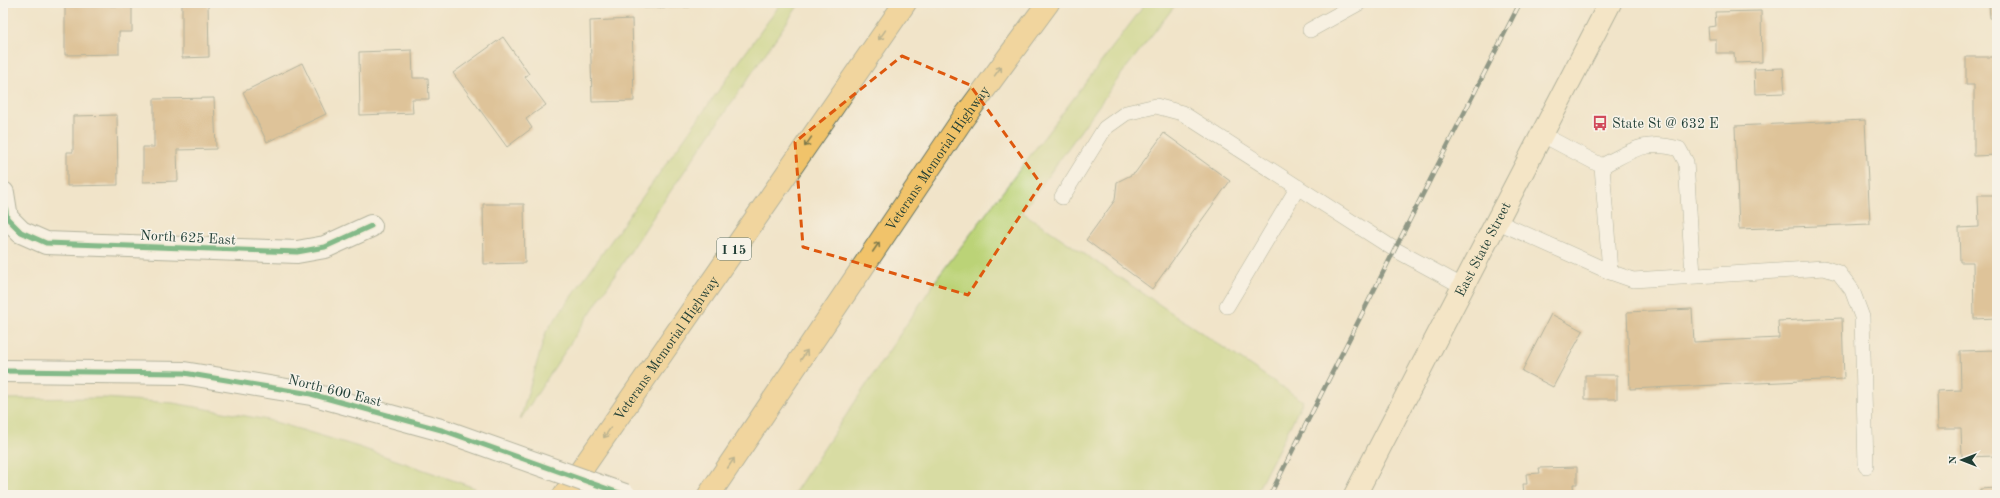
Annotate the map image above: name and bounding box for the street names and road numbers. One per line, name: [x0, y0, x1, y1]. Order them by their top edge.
street label: Veterans Memorial Highway: [883, 83, 993, 234]
street label: East State Street: [1453, 200, 1514, 299]
street label: North 625 East: [140, 229, 236, 247]
road number: I 15: [717, 238, 751, 260]
street label: Veterans Memorial Highway: [612, 273, 722, 423]
street label: North 600 East: [287, 373, 383, 409]

